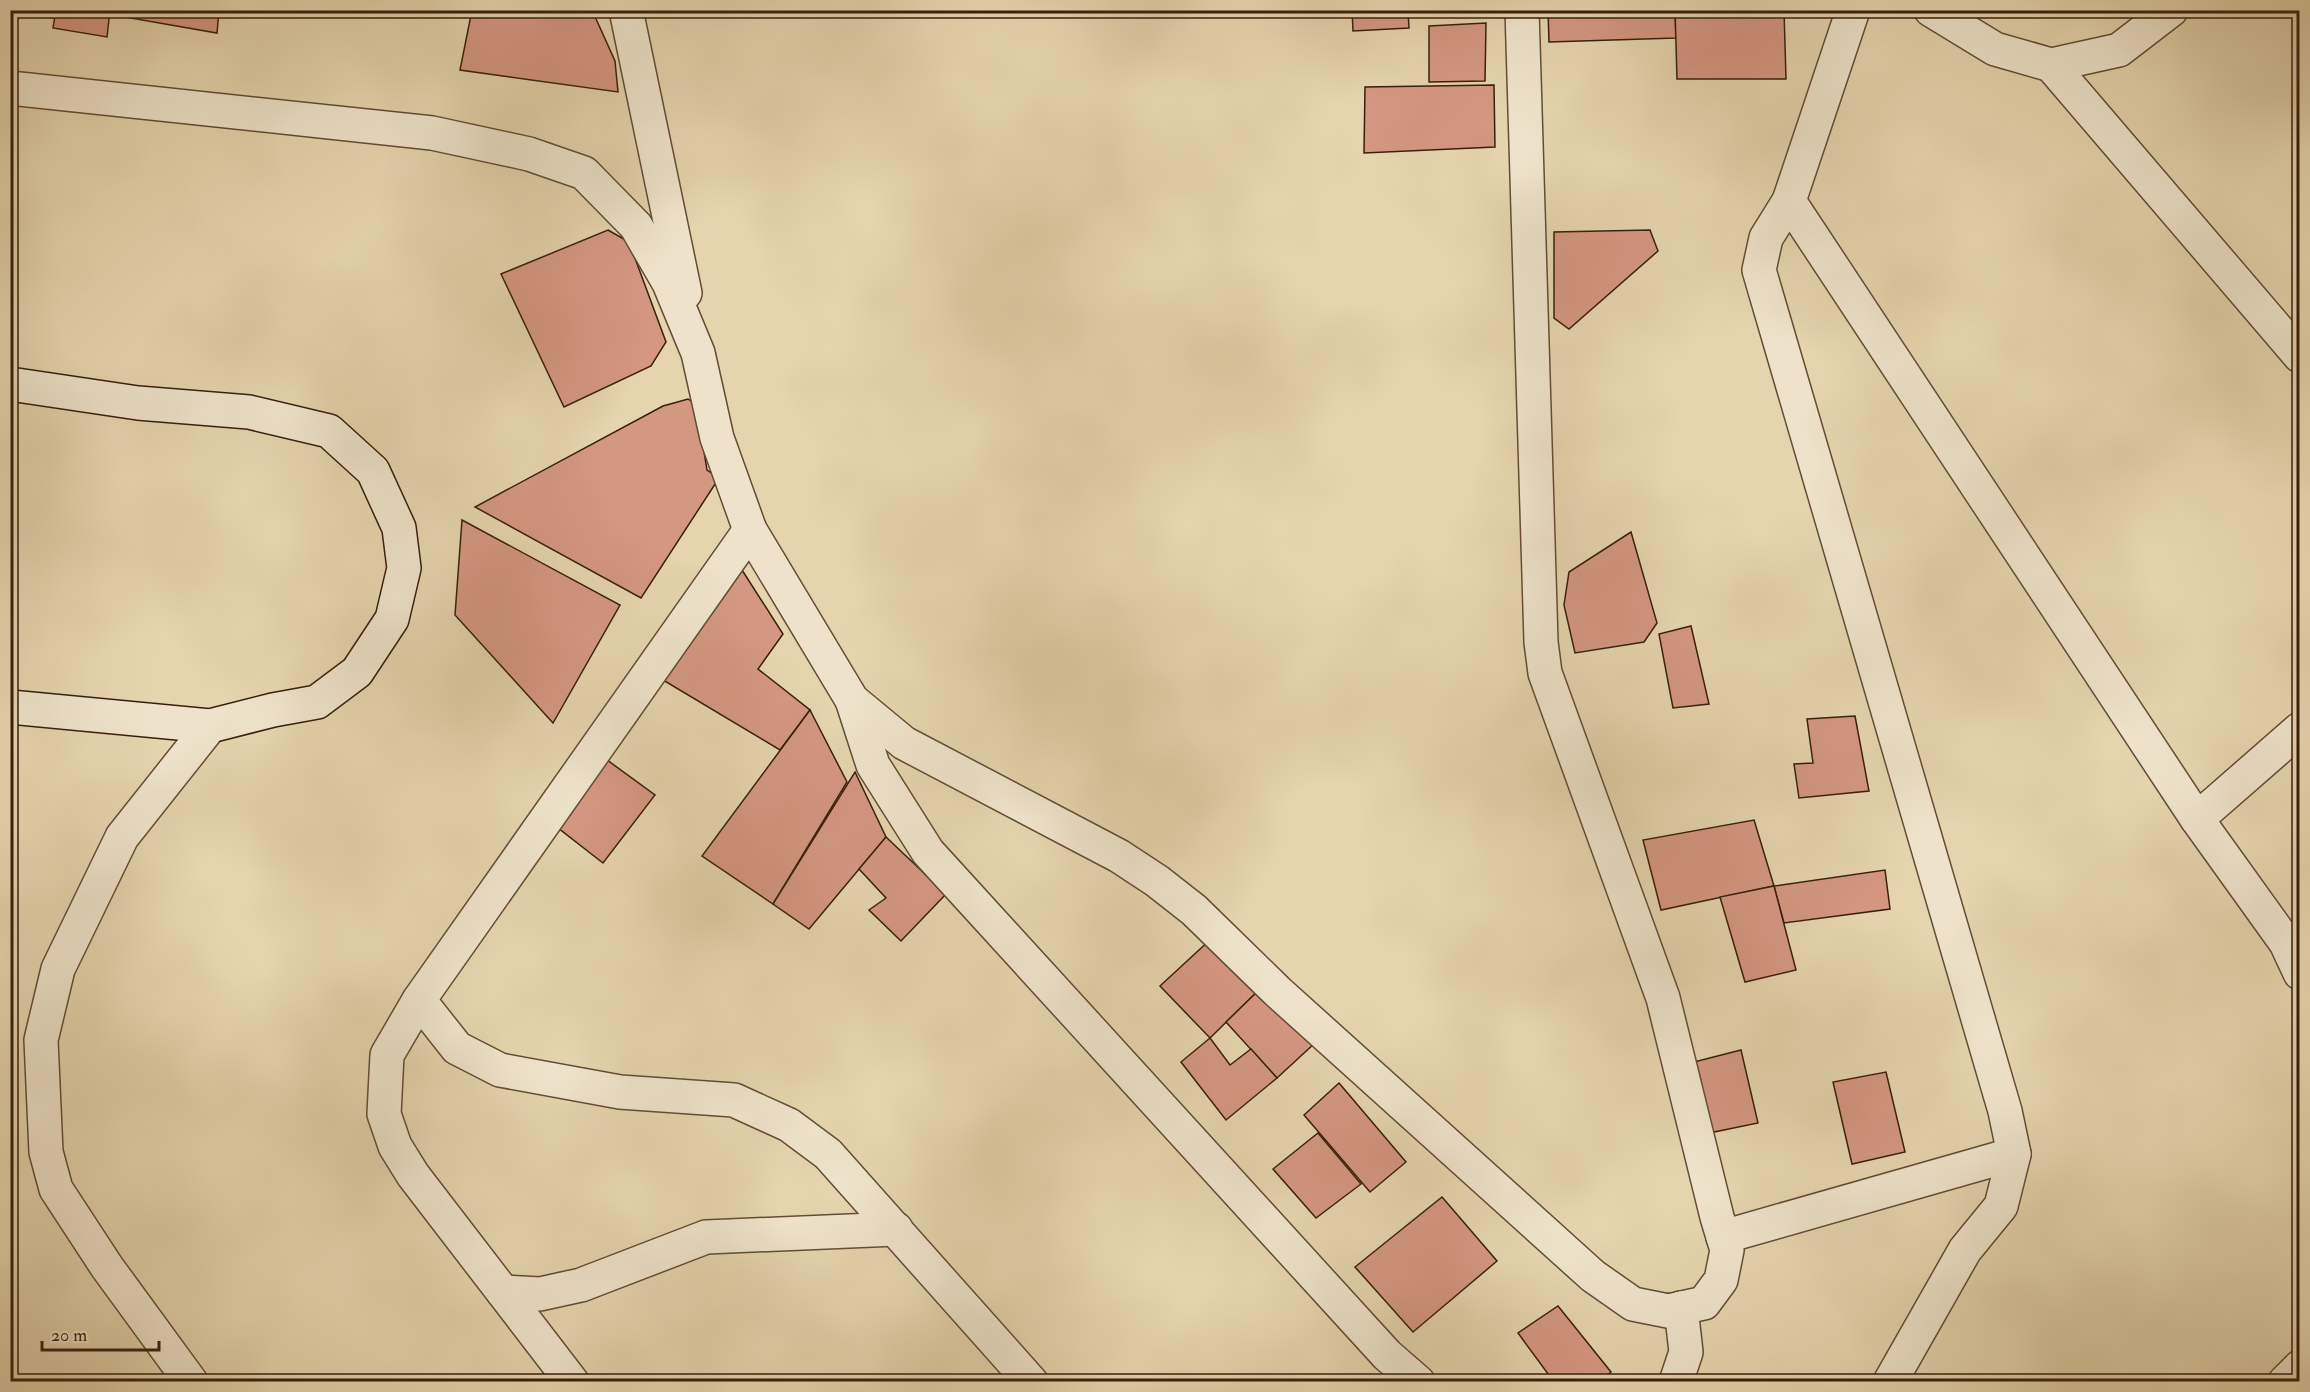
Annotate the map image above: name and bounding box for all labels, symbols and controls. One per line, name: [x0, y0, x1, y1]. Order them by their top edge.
scale bar: [42, 1314, 159, 1352]
text: 20 m: [51, 1324, 87, 1347]

